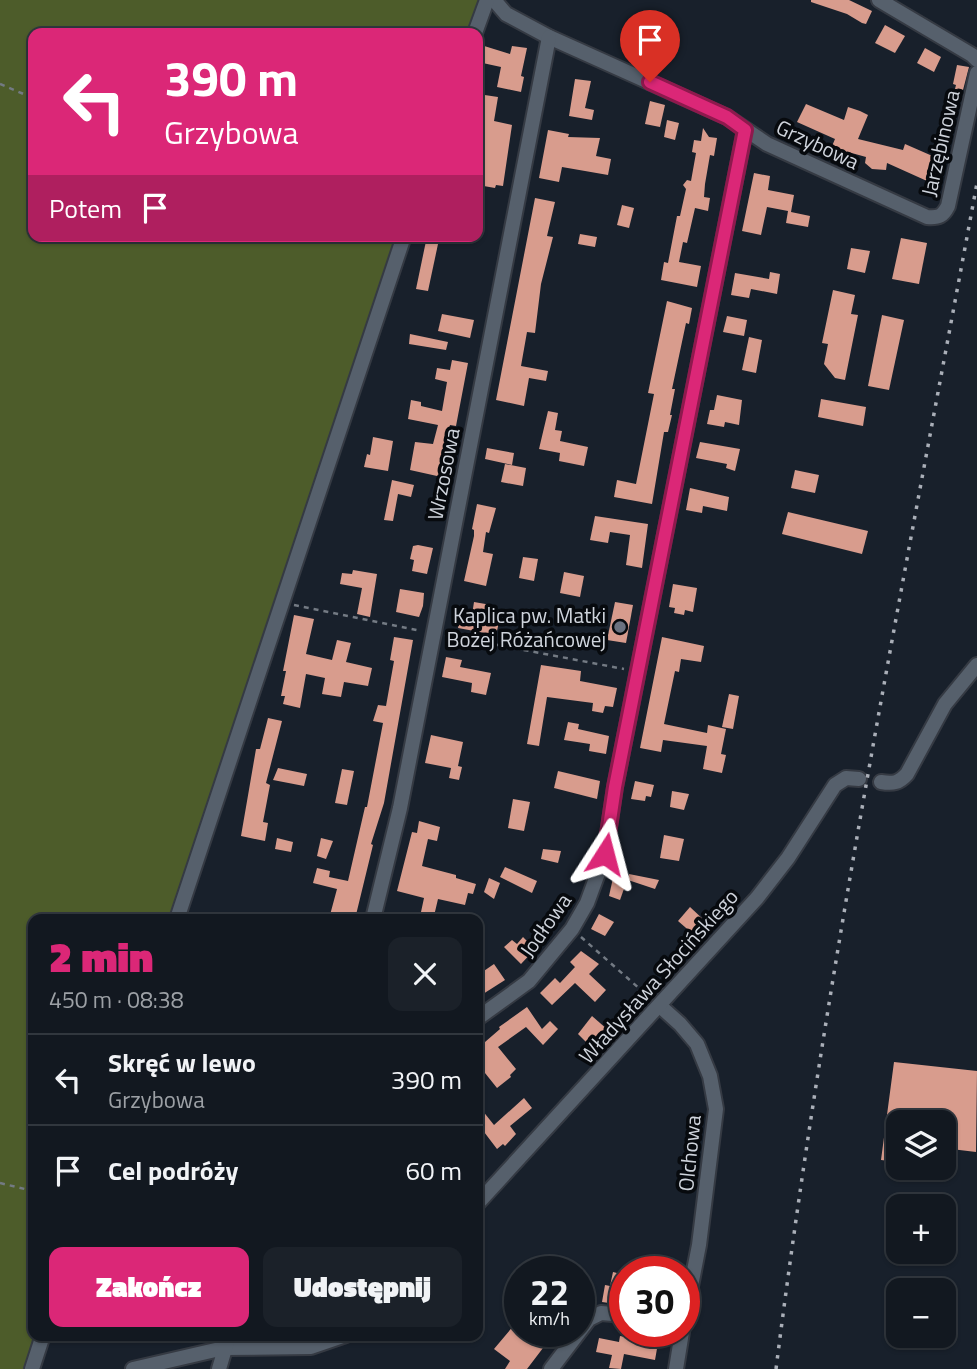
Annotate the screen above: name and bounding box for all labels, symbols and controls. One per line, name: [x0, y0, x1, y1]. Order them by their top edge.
pin: [620, 10, 680, 82]
icon: arrive: [631, 21, 669, 59]
text: 390 m: [164, 40, 298, 115]
icon: left: [49, 56, 140, 147]
street label: Jarzębinowa: [912, 86, 968, 199]
text: Grzybowa: [164, 108, 299, 156]
street label: Grzybowa: [771, 111, 865, 177]
text: Potem: [49, 189, 122, 228]
icon: arrive: [136, 189, 174, 227]
street label: Wrzosowa: [418, 425, 468, 523]
place label: Kaplica pw. Matki Bożej Różańcowej: [446, 599, 606, 655]
marker: Kaplica pw. Matki Bożej Różańcowej: [612, 619, 628, 635]
position arrow: [568, 817, 642, 891]
street label: Władysława Słocińskiego: [571, 882, 745, 1070]
street label: Jodłowa: [511, 886, 579, 964]
text: 2 min: [49, 924, 153, 988]
button: close: [388, 937, 462, 1011]
text: 450 m · 08:38: [49, 982, 184, 1017]
text: Skręć w lewo: [108, 1043, 256, 1082]
text: 390 m: [391, 1060, 462, 1099]
icon: left: [49, 1061, 87, 1099]
text: Grzybowa: [108, 1082, 205, 1117]
map controls: [886, 1110, 956, 1348]
button: layers: [886, 1110, 956, 1180]
street label: Olchowa: [669, 1113, 709, 1193]
text: Cel podróży: [108, 1151, 238, 1190]
text: 60 m: [405, 1151, 462, 1190]
icon: arrive: [49, 1152, 87, 1190]
button: +: [886, 1194, 956, 1264]
button: Zakończ: [49, 1247, 249, 1327]
button: Udostępnij: [263, 1247, 462, 1327]
speed limit sign: 30: [609, 1256, 700, 1347]
text: 22: [530, 1265, 569, 1319]
button: −: [886, 1278, 956, 1348]
text: km/h: [529, 1305, 570, 1332]

